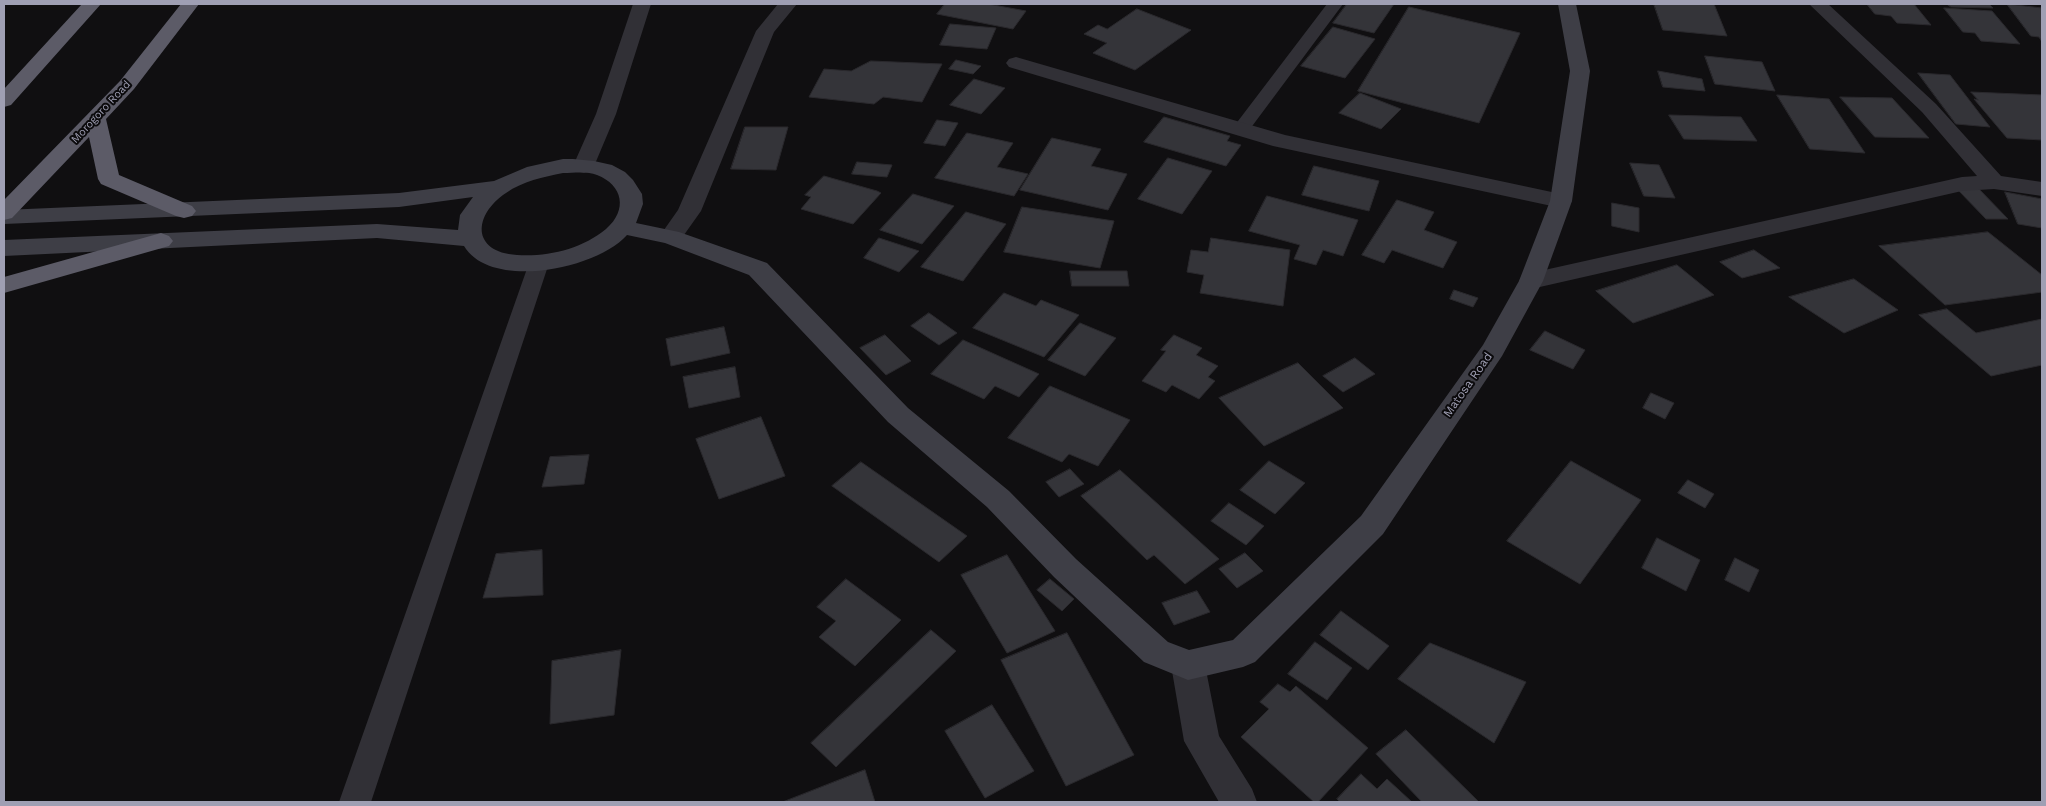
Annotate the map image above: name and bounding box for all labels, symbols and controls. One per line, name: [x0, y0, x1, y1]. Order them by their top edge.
street label: Morogoro Road: [69, 78, 133, 146]
street label: Matosa Road: [1440, 350, 1496, 420]

